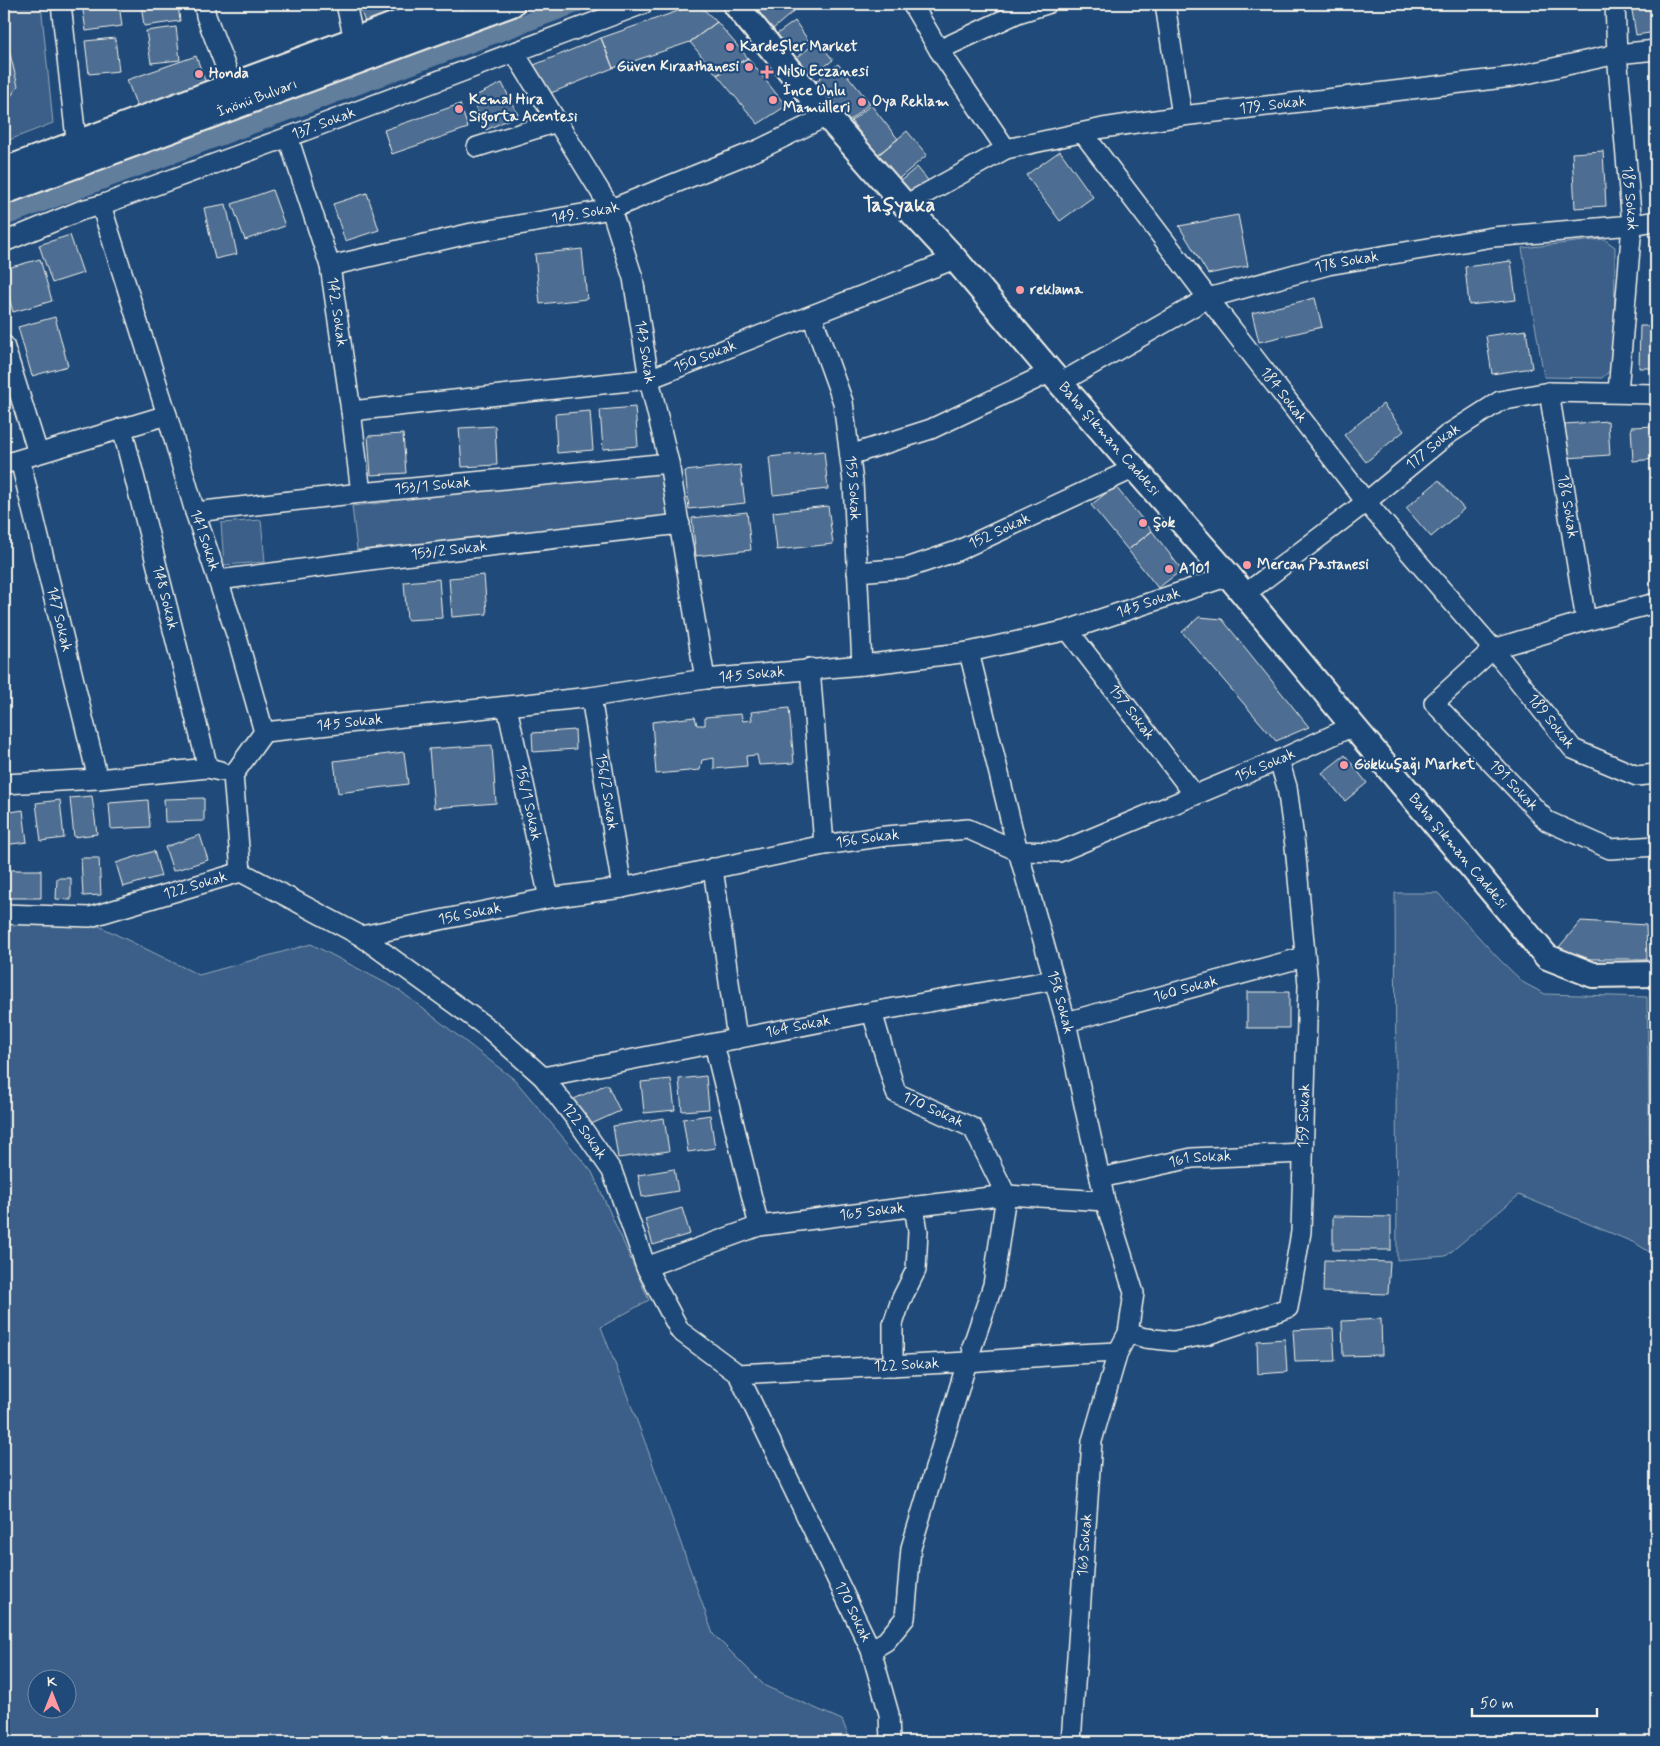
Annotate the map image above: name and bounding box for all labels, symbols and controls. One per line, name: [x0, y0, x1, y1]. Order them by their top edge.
place label: Kardeşler Market: [740, 37, 858, 57]
marker: Kardeşler Market: [724, 41, 736, 53]
place label: Güven Kıraathanesi: [617, 57, 740, 77]
marker: Güven Kıraathanesi: [743, 61, 755, 73]
place label: Nilsu Eczanesi: [777, 62, 869, 82]
place label: Honda: [209, 64, 249, 84]
marker: Nilsu Eczanesi: [761, 66, 773, 78]
marker: Honda: [193, 68, 205, 80]
street label: İnönü Bulvarı: [214, 74, 300, 122]
place label: İnce Unlu Mamülleri: [783, 81, 850, 118]
place label: Kemal Hıra Sigorta Acentesi: [469, 90, 578, 129]
street label: 179. Sokak: [1238, 91, 1307, 119]
place label: Oya Reklam: [872, 92, 949, 112]
marker: İnce Unlu Mamülleri: [767, 94, 779, 106]
marker: Oya Reklam: [856, 96, 868, 108]
street label: 137. Sokak: [289, 103, 358, 145]
marker: Kemal Hıra Sigorta Acentesi: [453, 103, 465, 115]
street label: 185 Sokak: [1617, 165, 1642, 232]
district label: Taşyaka: [863, 192, 935, 219]
street label: 149. Sokak: [550, 197, 623, 229]
street label: 178 Sokak: [1312, 247, 1380, 278]
street label: 142. Sokak: [322, 276, 352, 348]
place label: reklama: [1030, 280, 1084, 300]
marker: reklama: [1014, 284, 1026, 296]
street label: 143 Sokak: [630, 319, 660, 386]
street label: 150 Sokak: [671, 336, 739, 378]
street label: 184 Sokak: [1255, 363, 1311, 427]
street label: Baha Şıkman Caddesi: [1054, 378, 1165, 500]
street label: 177 Sokak: [1402, 419, 1464, 475]
street label: 155 Sokak: [840, 454, 865, 521]
street label: 153/1 Sokak: [394, 472, 471, 500]
street label: 186 Sokak: [1553, 473, 1582, 540]
street label: 141 Sokak: [185, 507, 224, 574]
street label: 152 Sokak: [966, 508, 1034, 554]
place label: Şok: [1153, 513, 1176, 533]
marker: Şok: [1137, 517, 1149, 529]
street label: 153/2 Sokak: [410, 536, 488, 565]
place label: Mercan Pastanesi: [1257, 555, 1369, 575]
place label: A101: [1179, 559, 1210, 579]
marker: Mercan Pastanesi: [1241, 559, 1253, 571]
street label: 148 Sokak: [147, 563, 183, 632]
marker: A101: [1163, 563, 1175, 575]
street label: 145 Sokak: [1114, 583, 1183, 623]
street label: 147 Sokak: [41, 585, 77, 654]
street label: 145 Sokak: [718, 662, 785, 688]
street label: 157 Sokak: [1104, 681, 1159, 744]
street label: 189 Sokak: [1523, 690, 1579, 753]
street label: 145 Sokak: [316, 709, 383, 736]
street label: 156 Sokak: [1232, 744, 1298, 787]
street label: 156/2 Sokak: [590, 752, 622, 832]
place label: Gökkuşağı Market: [1354, 755, 1476, 776]
street label: 191 Sokak: [1484, 756, 1542, 816]
marker: Gökkuşağı Market: [1338, 759, 1350, 771]
street label: 156/1 Sokak: [510, 763, 546, 843]
street label: Baha Şıkman Caddesi: [1404, 789, 1513, 913]
street label: 156 Sokak: [835, 825, 900, 853]
street label: 122 Sokak: [161, 867, 230, 905]
street label: 156 Sokak: [437, 898, 503, 930]
street label: 158 Sokak: [1042, 968, 1078, 1036]
street label: 160 Sokak: [1151, 971, 1220, 1008]
street label: 164 Sokak: [764, 1010, 832, 1043]
street label: 159 Sokak: [1293, 1083, 1315, 1149]
street label: 170 Sokak: [899, 1087, 967, 1132]
street label: 122 Sokak: [557, 1099, 611, 1164]
street label: 161 Sokak: [1167, 1146, 1232, 1173]
street label: 165 Sokak: [838, 1198, 906, 1226]
street label: 122 Sokak: [873, 1353, 940, 1377]
street label: 163 Sokak: [1073, 1513, 1097, 1577]
street label: 170 Sokak: [829, 1578, 876, 1646]
north arrow: [28, 1668, 78, 1718]
text: K: [47, 1673, 58, 1691]
scale bar: [1472, 1686, 1598, 1718]
text: 50 m: [1480, 1694, 1514, 1714]

